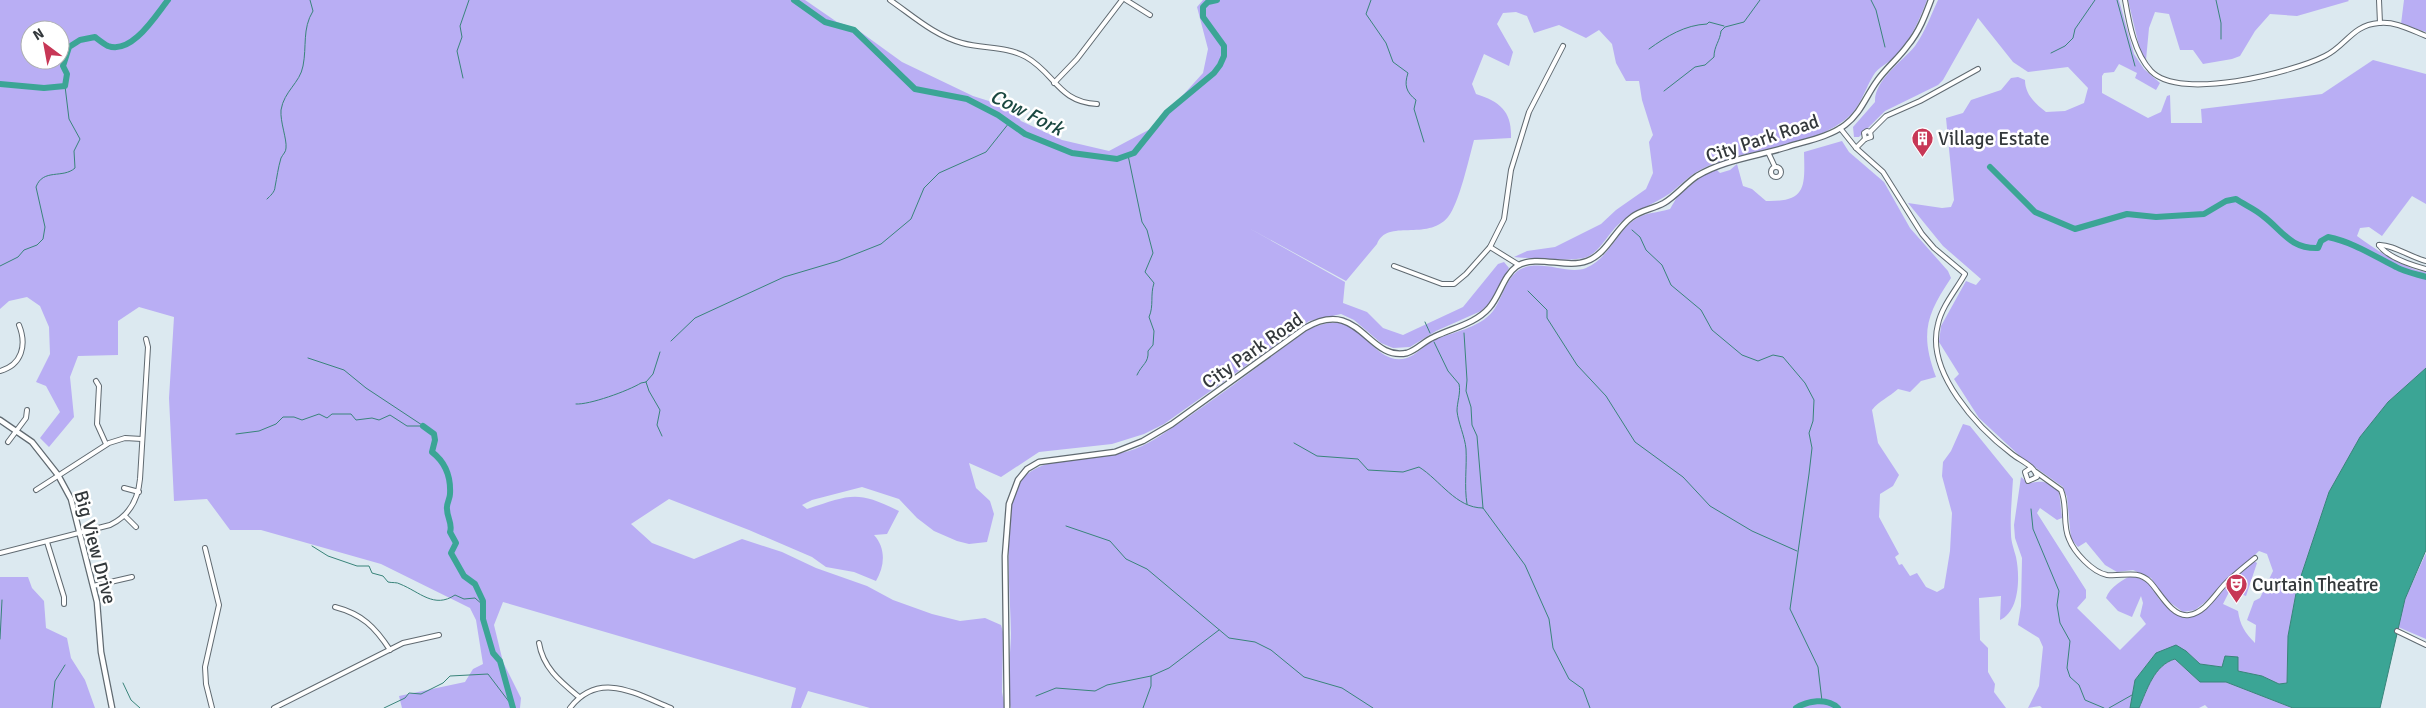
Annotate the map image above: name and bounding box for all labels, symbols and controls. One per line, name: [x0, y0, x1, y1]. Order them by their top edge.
north arrow: [20, 20, 70, 70]
text: N: [30, 25, 47, 44]
water label: Cow Fork: [986, 83, 1069, 142]
street label: City Park Road: [1703, 109, 1822, 169]
building icon: Village Estate: [1910, 126, 1934, 157]
place label: Village Estate: [1938, 127, 2049, 151]
street label: City Park Road: [1197, 307, 1308, 394]
street label: Big View Drive: [68, 488, 122, 607]
theatre icon: Curtain Theatre: [2224, 572, 2248, 603]
place label: Curtain Theatre: [2252, 573, 2379, 597]

